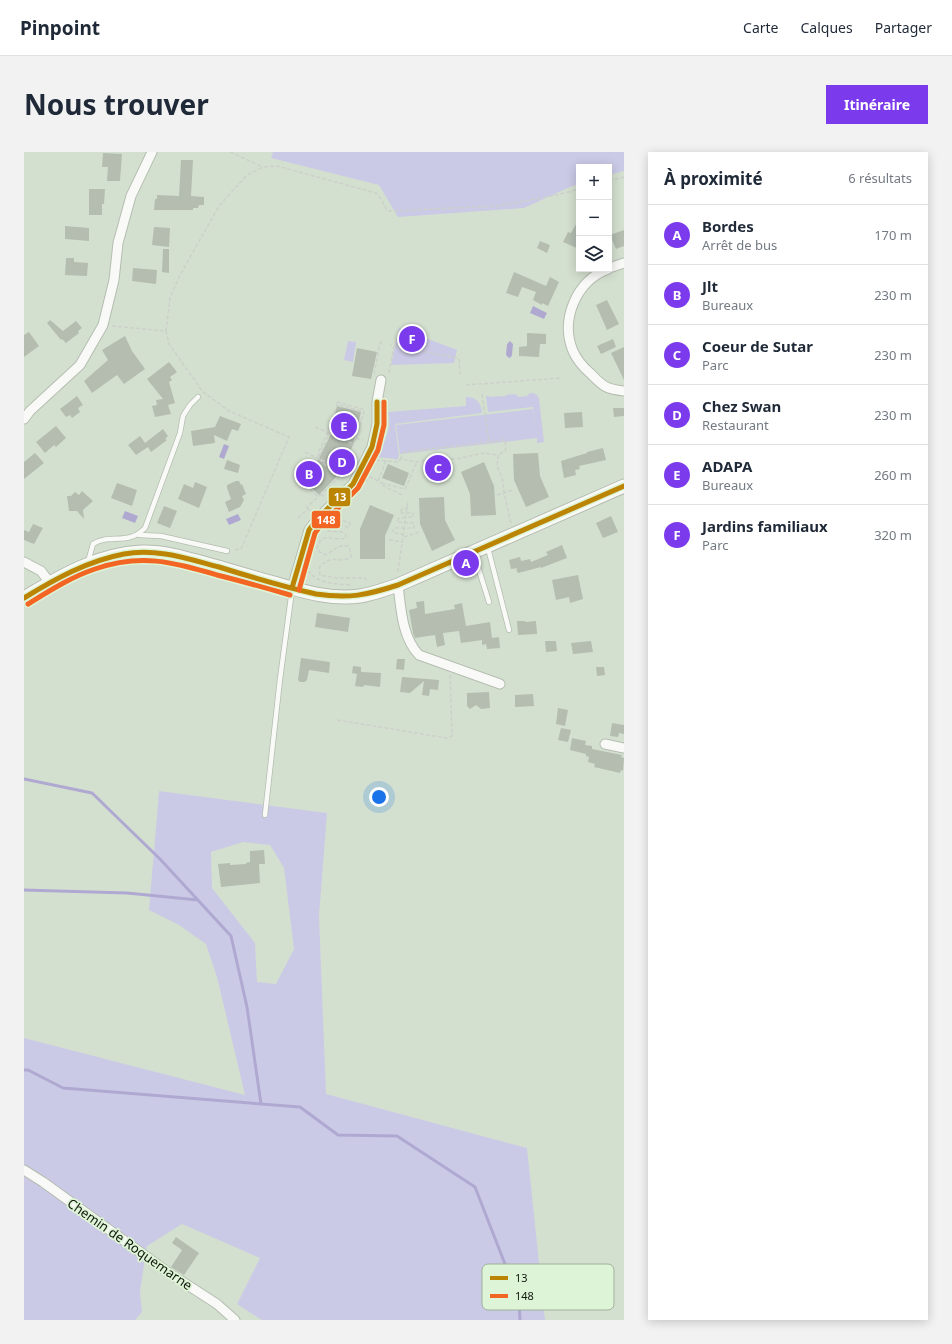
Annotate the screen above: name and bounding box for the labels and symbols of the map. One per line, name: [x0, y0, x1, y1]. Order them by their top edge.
pin: F: [399, 324, 425, 354]
pin: E: [331, 411, 357, 441]
pin: D: [329, 447, 355, 477]
pin: C: [425, 453, 451, 483]
pin: B: [296, 459, 322, 489]
line badge: 13: [328, 487, 351, 507]
text: 13: [334, 489, 346, 504]
line badge: 148: [311, 510, 341, 529]
text: 148: [317, 512, 335, 527]
pin: A: [453, 548, 479, 578]
your location: [369, 787, 389, 807]
street label: Chemin de Roquemarne: [64, 1194, 196, 1294]
legend: [482, 1264, 614, 1310]
text: 13: [515, 1270, 528, 1285]
text: 148: [515, 1288, 534, 1303]

